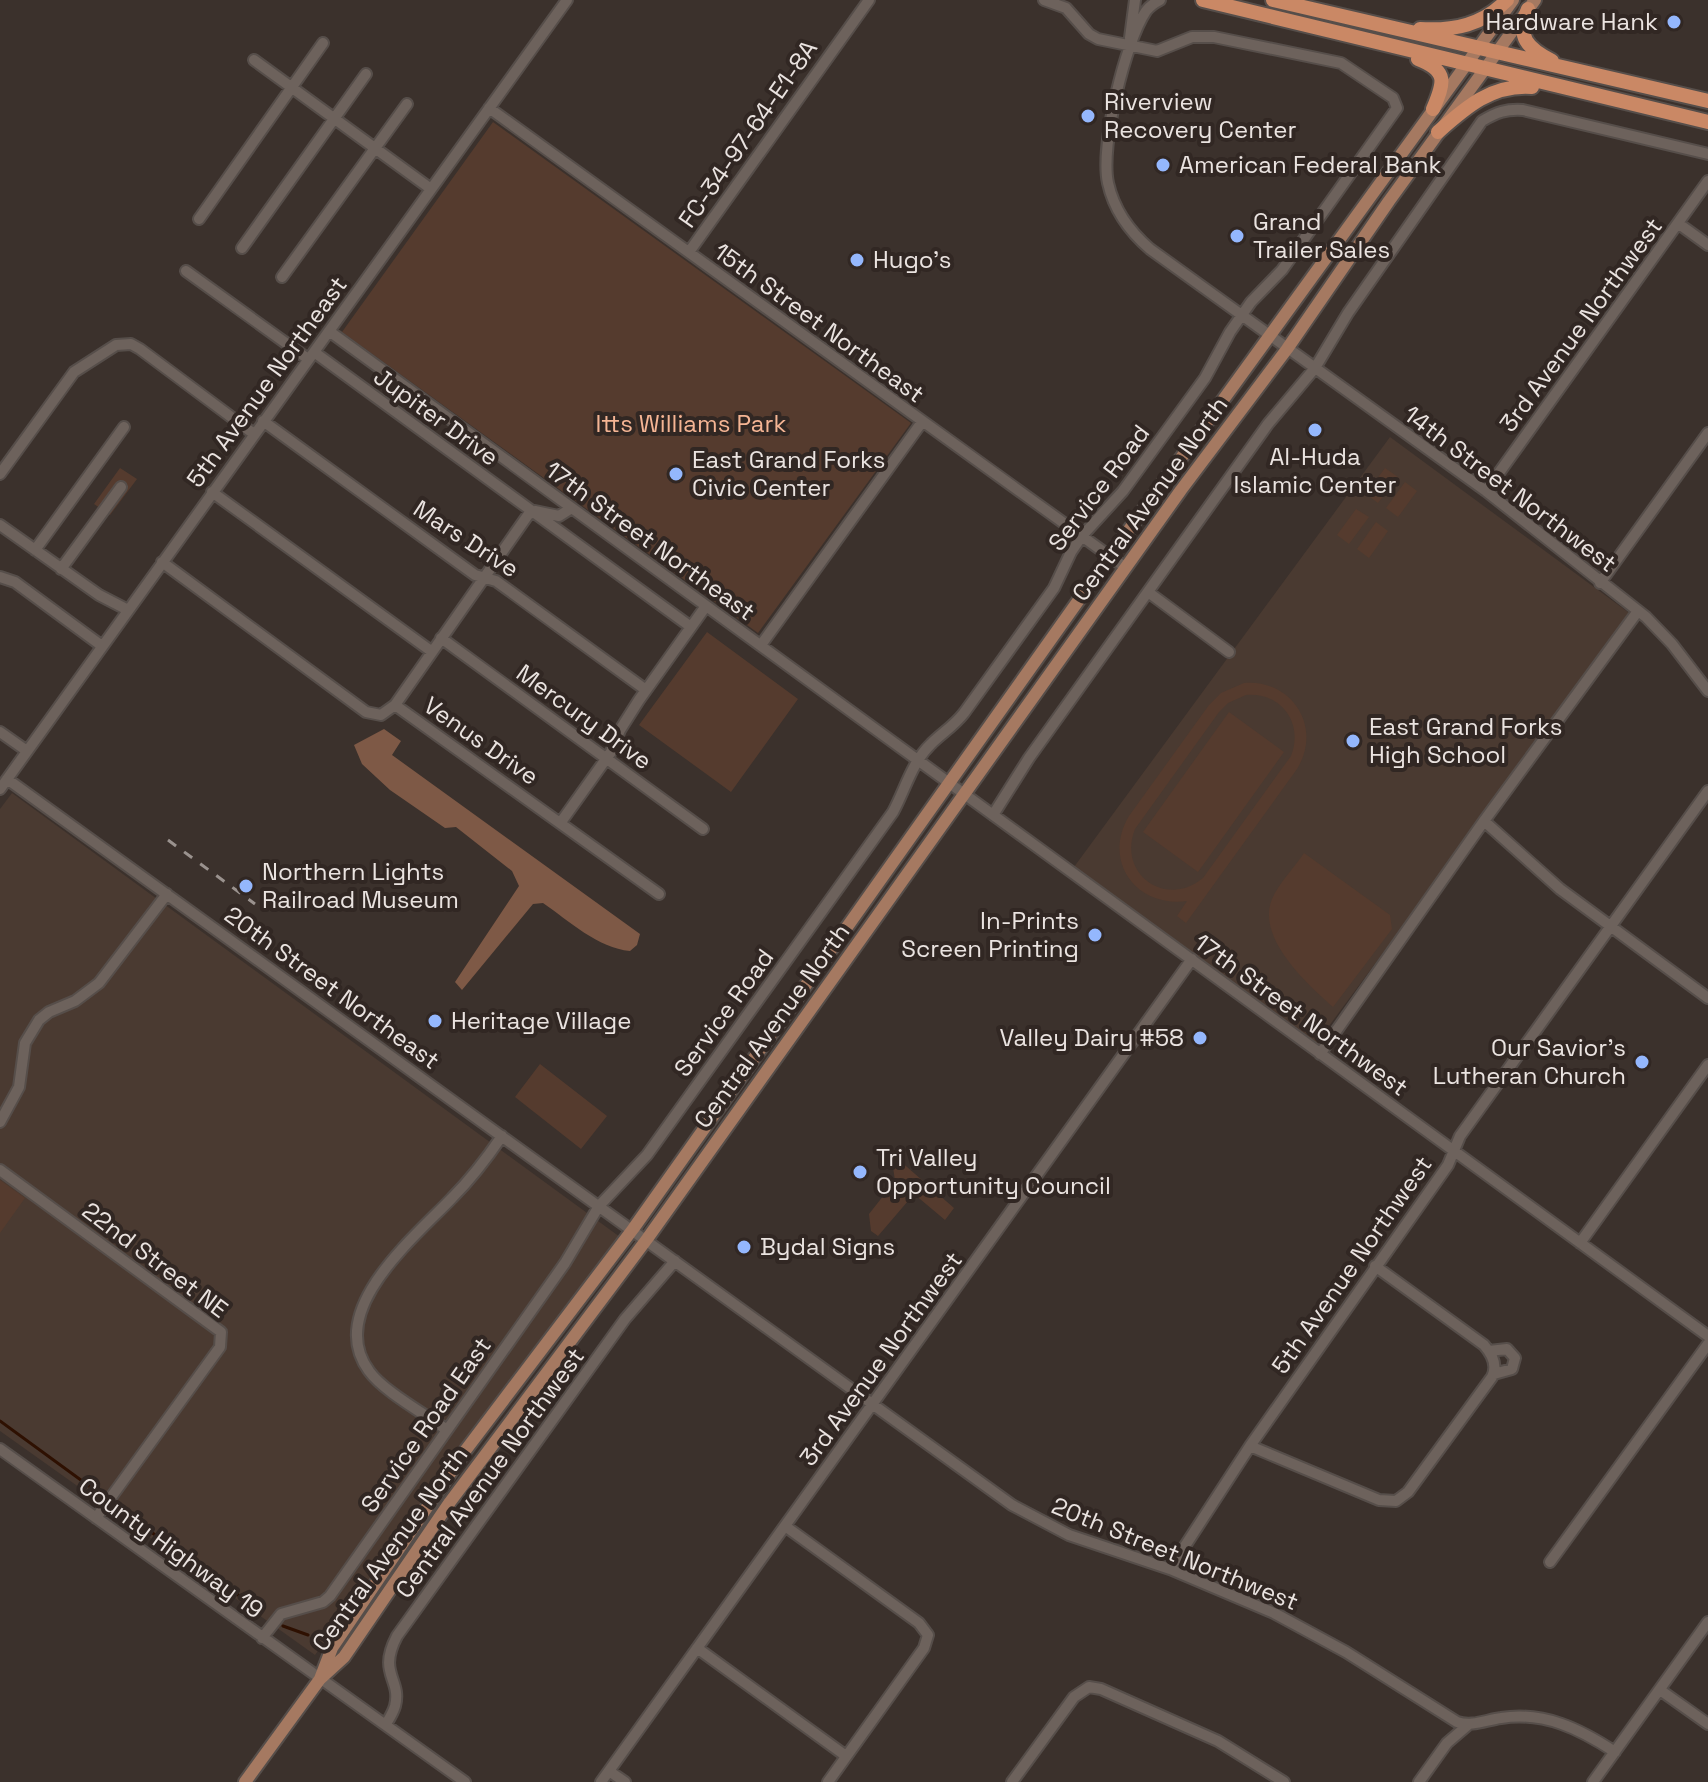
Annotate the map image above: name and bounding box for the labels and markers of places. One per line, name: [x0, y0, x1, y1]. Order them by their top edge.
place label: Hardware Hank: [1485, 6, 1658, 37]
marker: Hardware Hank: [1665, 13, 1683, 31]
place label: Riverview Recovery Center: [1104, 86, 1296, 145]
marker: Riverview Recovery Center: [1079, 107, 1097, 125]
place label: American Federal Bank: [1179, 149, 1441, 180]
marker: American Federal Bank: [1154, 156, 1172, 174]
place label: Grand Trailer Sales: [1253, 206, 1390, 265]
marker: Grand Trailer Sales: [1228, 227, 1246, 245]
place label: Hugo's: [873, 244, 951, 275]
marker: Hugo's: [848, 251, 866, 269]
marker: Al-Huda Islamic Center: [1306, 421, 1324, 439]
place label: Al-Huda Islamic Center: [1233, 441, 1397, 500]
place label: East Grand Forks Civic Center: [692, 444, 885, 503]
marker: East Grand Forks Civic Center: [667, 465, 685, 483]
place label: East Grand Forks High School: [1369, 711, 1562, 770]
marker: East Grand Forks High School: [1344, 732, 1362, 750]
place label: Northern Lights Railroad Museum: [262, 856, 459, 915]
marker: Northern Lights Railroad Museum: [237, 877, 255, 895]
place label: In-Prints Screen Printing: [901, 905, 1079, 964]
marker: In-Prints Screen Printing: [1086, 926, 1104, 944]
place label: Heritage Village: [451, 1005, 631, 1036]
marker: Heritage Village: [426, 1012, 444, 1030]
place label: Valley Dairy #58: [999, 1022, 1184, 1053]
marker: Valley Dairy #58: [1191, 1029, 1209, 1047]
place label: Our Savior's Lutheran Church: [1433, 1032, 1626, 1091]
marker: Our Savior's Lutheran Church: [1633, 1053, 1651, 1071]
place label: Tri Valley Opportunity Council: [876, 1142, 1111, 1201]
marker: Tri Valley Opportunity Council: [851, 1163, 869, 1181]
place label: Bydal Signs: [760, 1231, 895, 1262]
marker: Bydal Signs: [735, 1238, 753, 1256]

